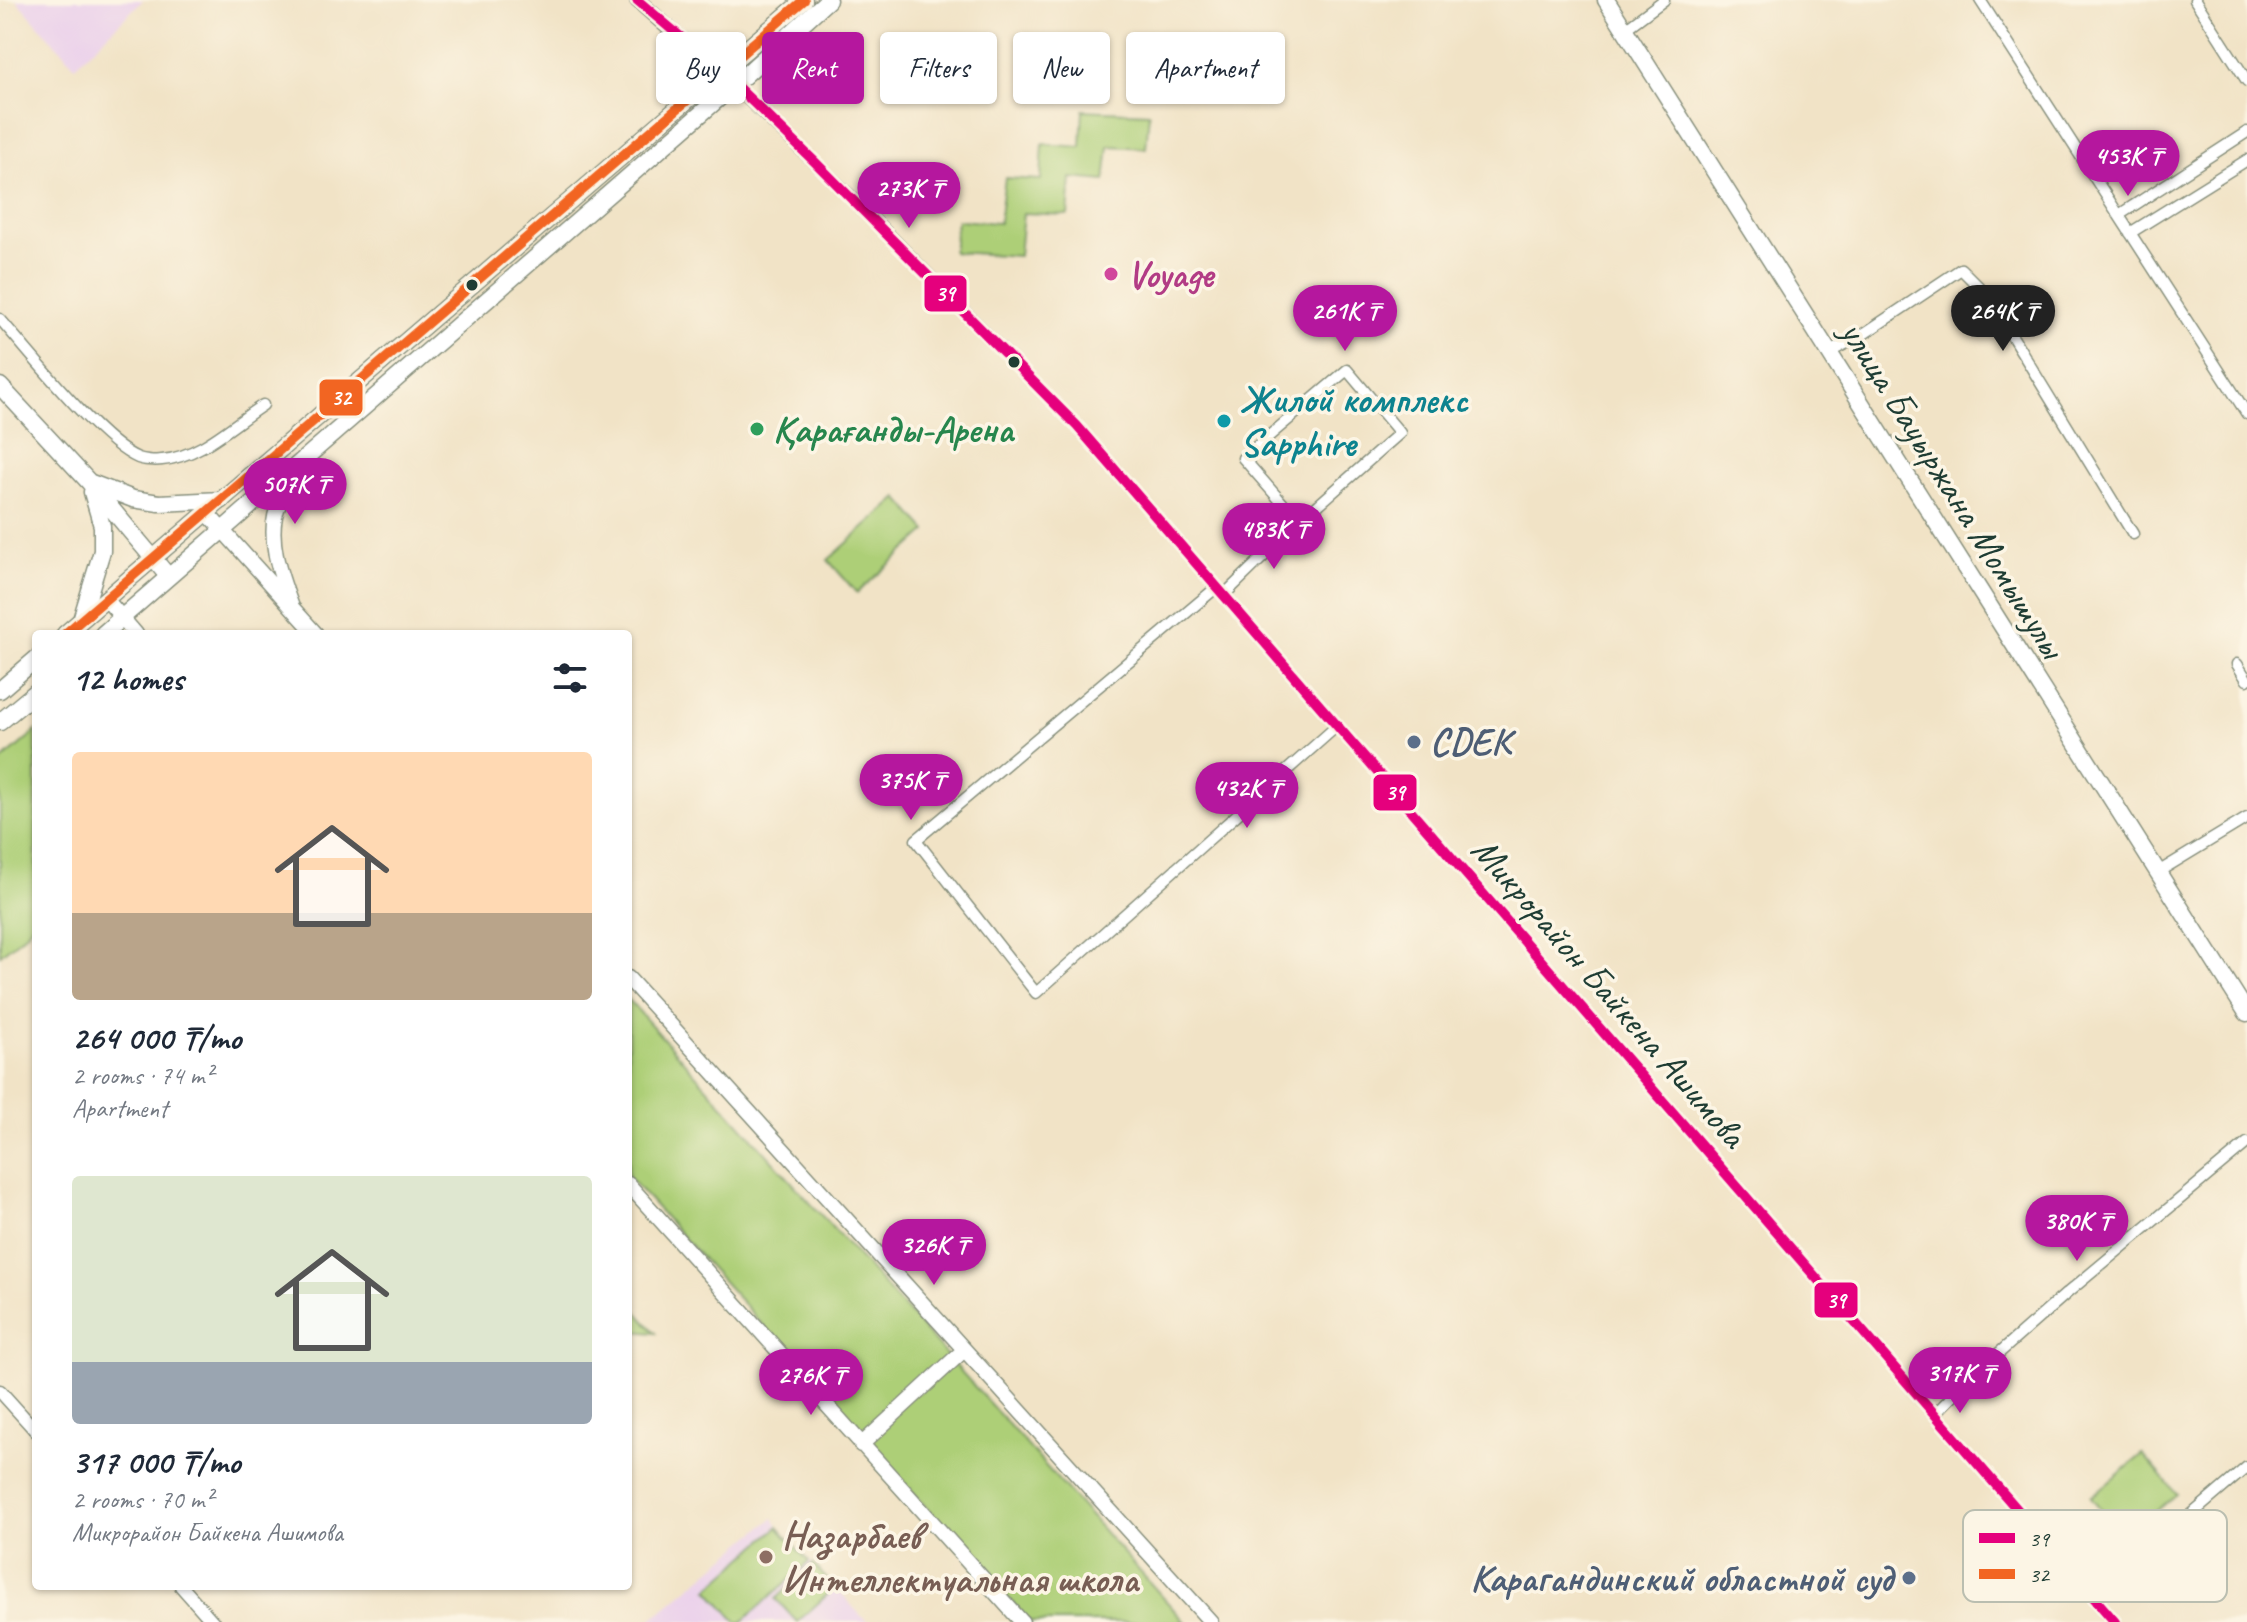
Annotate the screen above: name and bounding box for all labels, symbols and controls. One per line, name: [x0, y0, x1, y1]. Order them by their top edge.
chip: Buy: [656, 32, 746, 104]
chip: Rent: [762, 32, 864, 104]
chip: Filters: [880, 32, 997, 104]
chip: New: [1013, 32, 1110, 104]
chip: Apartment: [1126, 32, 1285, 104]
pin: 453K ₸: [2063, 130, 2193, 198]
text: 453K ₸: [2095, 139, 2161, 172]
pin: 273K ₸: [844, 162, 974, 230]
text: 273K ₸: [875, 171, 943, 204]
place label: Voyage: [1127, 251, 1216, 298]
marker: Voyage: [1102, 265, 1120, 283]
line badge: 39: [923, 274, 968, 313]
unlabelled marker: [464, 277, 480, 293]
text: 39: [935, 280, 957, 308]
pin: 261K ₸: [1280, 285, 1410, 353]
pin: 264K ₸: [1938, 285, 2068, 353]
text: 261K ₸: [1311, 294, 1379, 327]
text: 264K ₸: [1969, 294, 2037, 327]
street label: улица Бауыржана Момышулы: [1829, 310, 2077, 669]
unlabelled marker: [1006, 354, 1022, 370]
place label: Жилой комплекс Sapphire: [1240, 376, 1470, 467]
line badge: 32: [318, 378, 364, 417]
text: 32: [331, 384, 353, 412]
place label: Қарағанды-Арена: [773, 406, 1016, 453]
marker: Жилой комплекс Sapphire: [1215, 412, 1233, 430]
marker: Қарағанды-Арена: [748, 420, 766, 438]
pin: 507K ₸: [230, 458, 360, 526]
text: 507K ₸: [262, 467, 328, 500]
pin: 483K ₸: [1209, 503, 1339, 571]
text: 483K ₸: [1240, 512, 1308, 545]
icon: filters: [548, 656, 592, 700]
text: 12 homes: [72, 657, 183, 700]
place label: CDEK: [1430, 719, 1517, 766]
marker: CDEK: [1405, 733, 1423, 751]
pin: 375K ₸: [846, 754, 976, 822]
pin: 432K ₸: [1182, 762, 1312, 830]
text: 375K ₸: [878, 763, 944, 796]
text: 432K ₸: [1213, 771, 1281, 804]
line badge: 39: [1372, 773, 1418, 812]
text: 39: [1385, 779, 1407, 807]
icon: home: [260, 804, 404, 948]
street label: Микрорайон Байкена Ашимова: [1461, 827, 1758, 1159]
text: 264 000 ₸/mo: [72, 1016, 241, 1059]
text: 2 rooms · 74 m²: [72, 1059, 213, 1092]
text: Apartment: [72, 1092, 168, 1125]
pin: 380K ₸: [2012, 1195, 2142, 1263]
text: 380K ₸: [2043, 1204, 2111, 1237]
pin: 326K ₸: [869, 1219, 999, 1287]
icon: home: [260, 1228, 404, 1372]
text: 326K ₸: [900, 1228, 968, 1261]
line badge: 39: [1813, 1281, 1859, 1319]
text: 39: [1826, 1287, 1848, 1315]
pin: 317K ₸: [1895, 1347, 2025, 1415]
pin: 276K ₸: [746, 1349, 876, 1417]
text: 317K ₸: [1926, 1356, 1994, 1389]
text: 276K ₸: [777, 1358, 845, 1391]
text: 317 000 ₸/mo: [72, 1440, 240, 1483]
text: 2 rooms · 70 m²: [72, 1483, 213, 1516]
legend: [1963, 1510, 2227, 1602]
place label: Назарбаев Интеллектуальная школа: [782, 1512, 1140, 1603]
text: Микрорайон Байкена Ашимова: [72, 1516, 343, 1549]
text: 39: [2029, 1525, 2051, 1553]
marker: Назарбаев Интеллектуальная школа: [757, 1548, 775, 1566]
place label: Карагандинский областной суд: [1470, 1555, 1896, 1602]
text: 32: [2029, 1561, 2051, 1589]
marker: Карагандинский областной суд: [1900, 1569, 1918, 1587]

